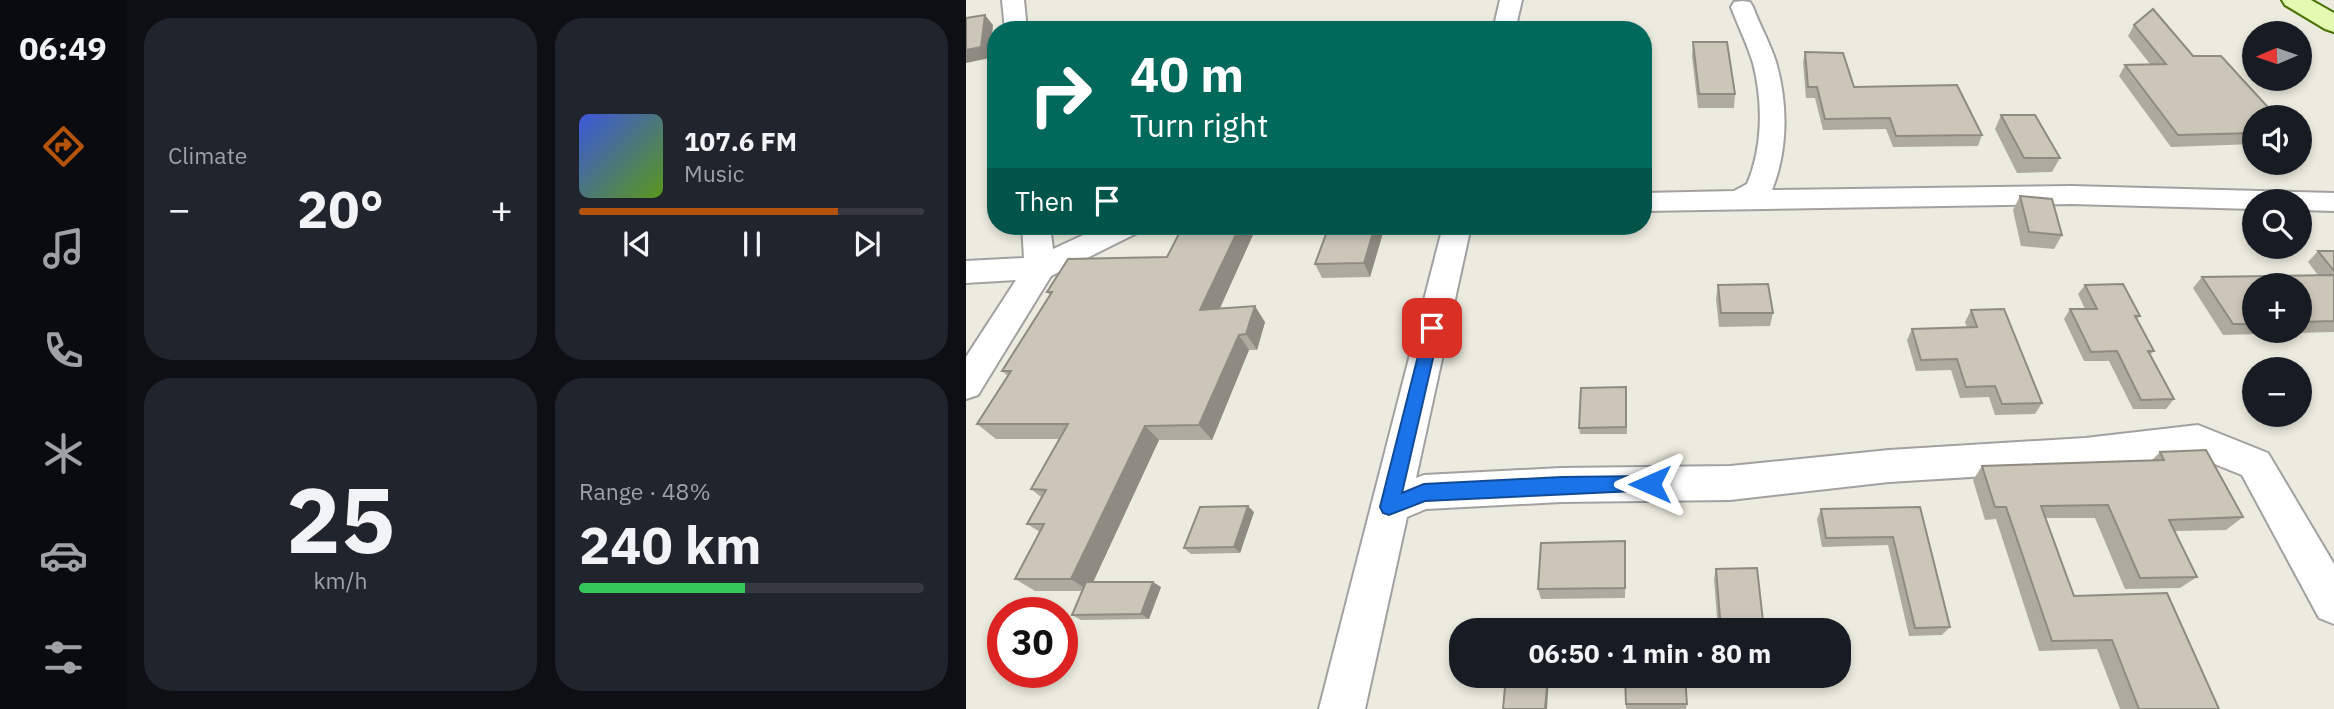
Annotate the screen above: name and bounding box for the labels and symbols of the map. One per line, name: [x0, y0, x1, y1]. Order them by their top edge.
north arrow: [2242, 21, 2312, 91]
pin: [1402, 298, 1462, 358]
position arrow: [1613, 447, 1687, 521]
speed limit sign: 30: [987, 597, 1078, 688]

